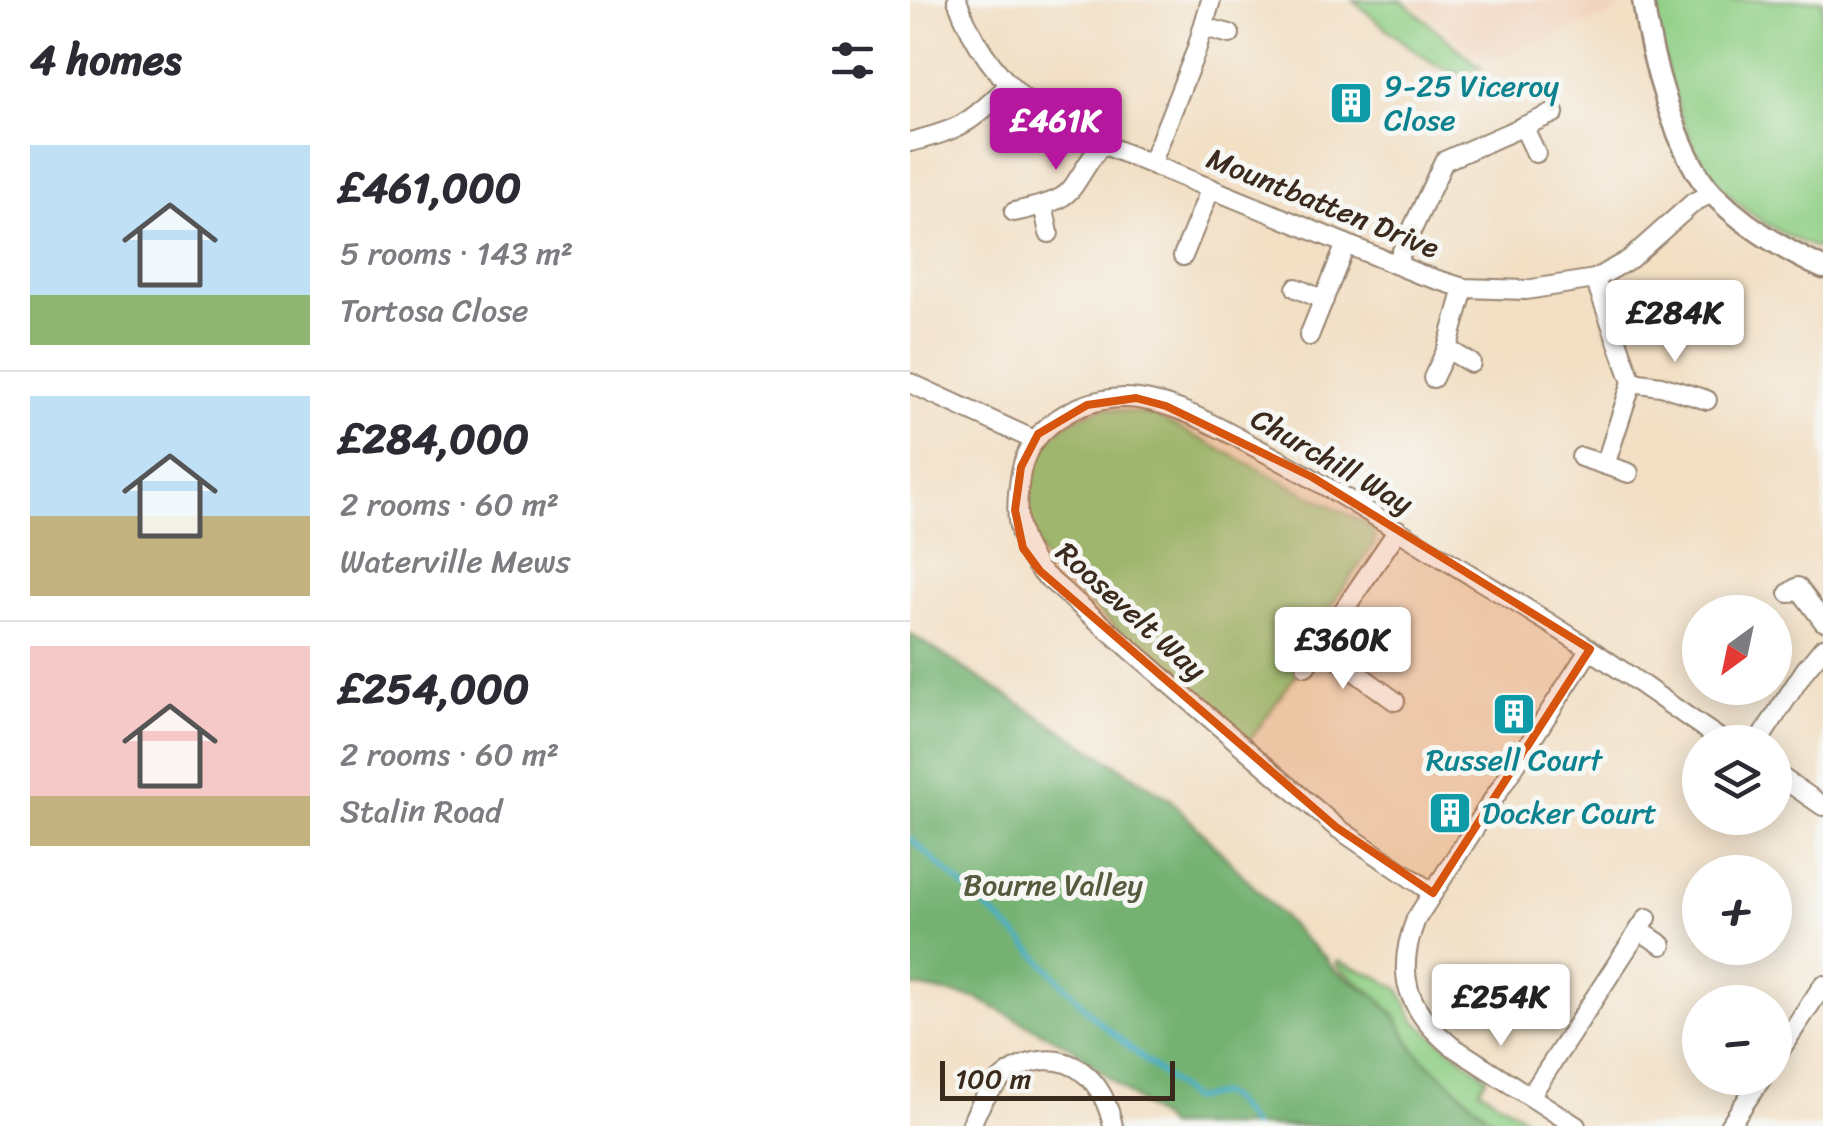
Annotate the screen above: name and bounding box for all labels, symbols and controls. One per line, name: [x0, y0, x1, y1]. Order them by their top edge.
text: 4 homes: [30, 23, 182, 97]
icon: filters: [825, 33, 880, 88]
place label: 9-25 Viceroy Close: [1384, 59, 1559, 147]
building icon: 9-25 Viceroy Close: [1328, 80, 1374, 126]
pin: £461K: [986, 88, 1126, 173]
text: £461K: [1012, 92, 1100, 149]
street label: Mountbatten Drive: [1198, 132, 1448, 274]
text: £461,000: [340, 151, 521, 225]
icon: home: [110, 185, 230, 305]
text: 5 rooms · 143 m²: [340, 225, 573, 282]
pin: £284K: [1605, 280, 1745, 365]
text: Tortosa Close: [340, 282, 529, 339]
text: £284K: [1628, 284, 1722, 341]
street label: Churchill Way: [1240, 393, 1424, 530]
text: £284,000: [340, 402, 529, 476]
icon: home: [110, 436, 230, 556]
text: 2 rooms · 60 m²: [340, 476, 559, 533]
street label: Roosevelt Way: [1043, 528, 1220, 695]
text: Waterville Mews: [340, 533, 570, 590]
north arrow: [1682, 595, 1792, 705]
map controls: [1682, 595, 1792, 1095]
pin: £360K: [1273, 607, 1413, 692]
text: £360K: [1297, 611, 1389, 668]
text: £254,000: [340, 652, 529, 726]
icon: home: [110, 686, 230, 806]
building icon: Russell Court: [1491, 691, 1537, 737]
button: layers: [1682, 725, 1792, 835]
text: 2 rooms · 60 m²: [340, 726, 559, 783]
place label: Russell Court: [1426, 733, 1604, 787]
text: Stalin Road: [340, 783, 502, 840]
place label: Docker Court: [1482, 786, 1657, 840]
building icon: Docker Court: [1427, 790, 1473, 836]
button: +: [1682, 855, 1792, 965]
park label: Bourne Valley: [963, 858, 1143, 912]
pin: £254K: [1431, 964, 1571, 1049]
text: £254K: [1454, 968, 1548, 1025]
button: −: [1682, 985, 1792, 1095]
text: 100 m: [955, 1054, 1031, 1103]
scale bar: [940, 1056, 1175, 1100]

